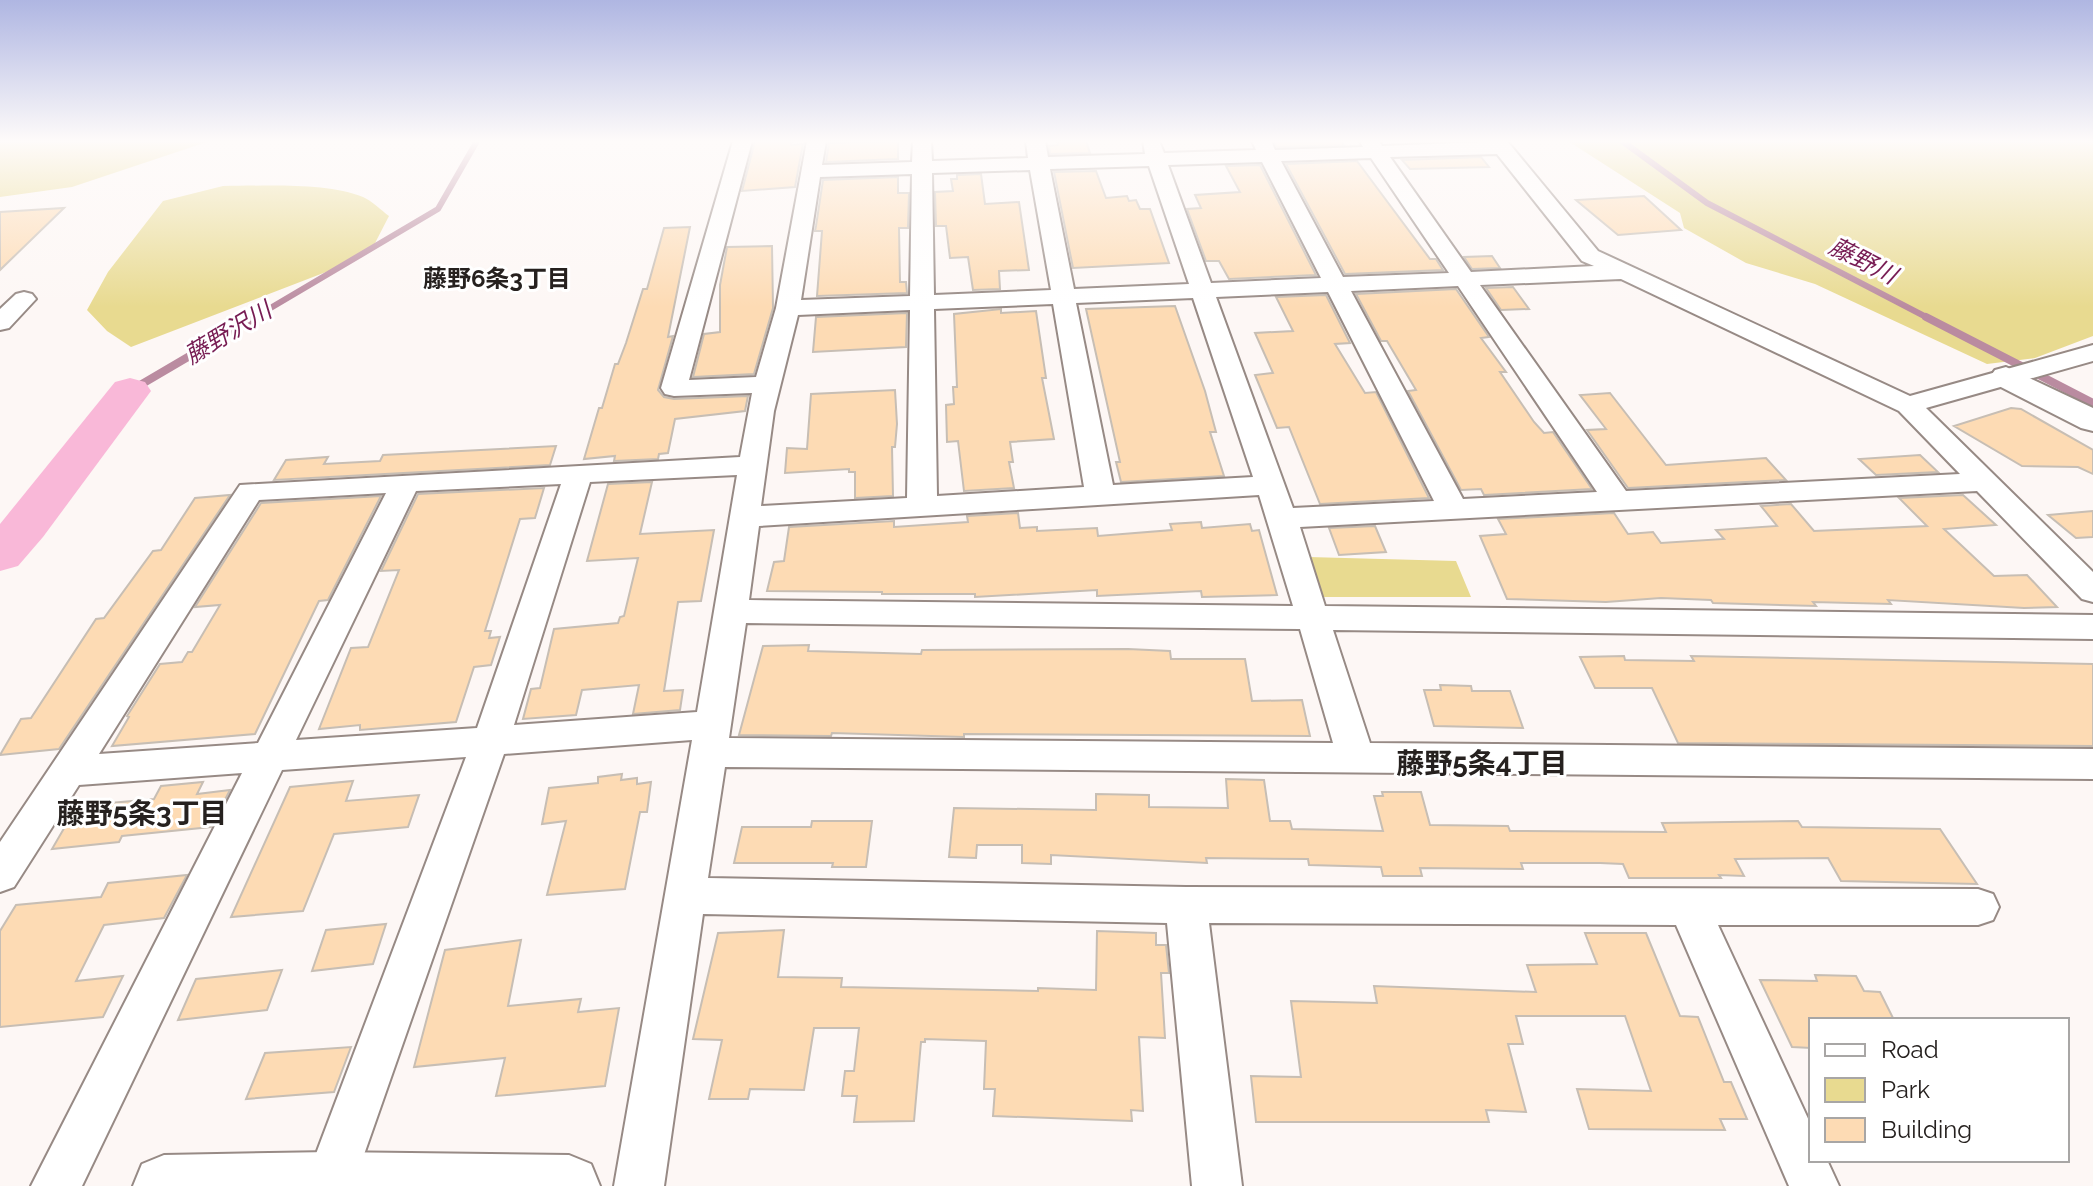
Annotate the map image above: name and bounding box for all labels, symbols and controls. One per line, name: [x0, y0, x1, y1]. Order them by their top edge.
water label: 藤野川: [1825, 231, 1905, 291]
district label: 藤野6条3丁目: [423, 264, 571, 293]
water label: 藤野沢川: [179, 294, 279, 370]
district label: 藤野5条4丁目: [1396, 747, 1568, 780]
district label: 藤野5条3丁目: [56, 797, 228, 830]
legend: [1809, 1018, 2069, 1162]
text: Road: [1881, 1035, 1939, 1064]
text: Park: [1881, 1075, 1930, 1104]
text: Building: [1881, 1115, 1972, 1144]

